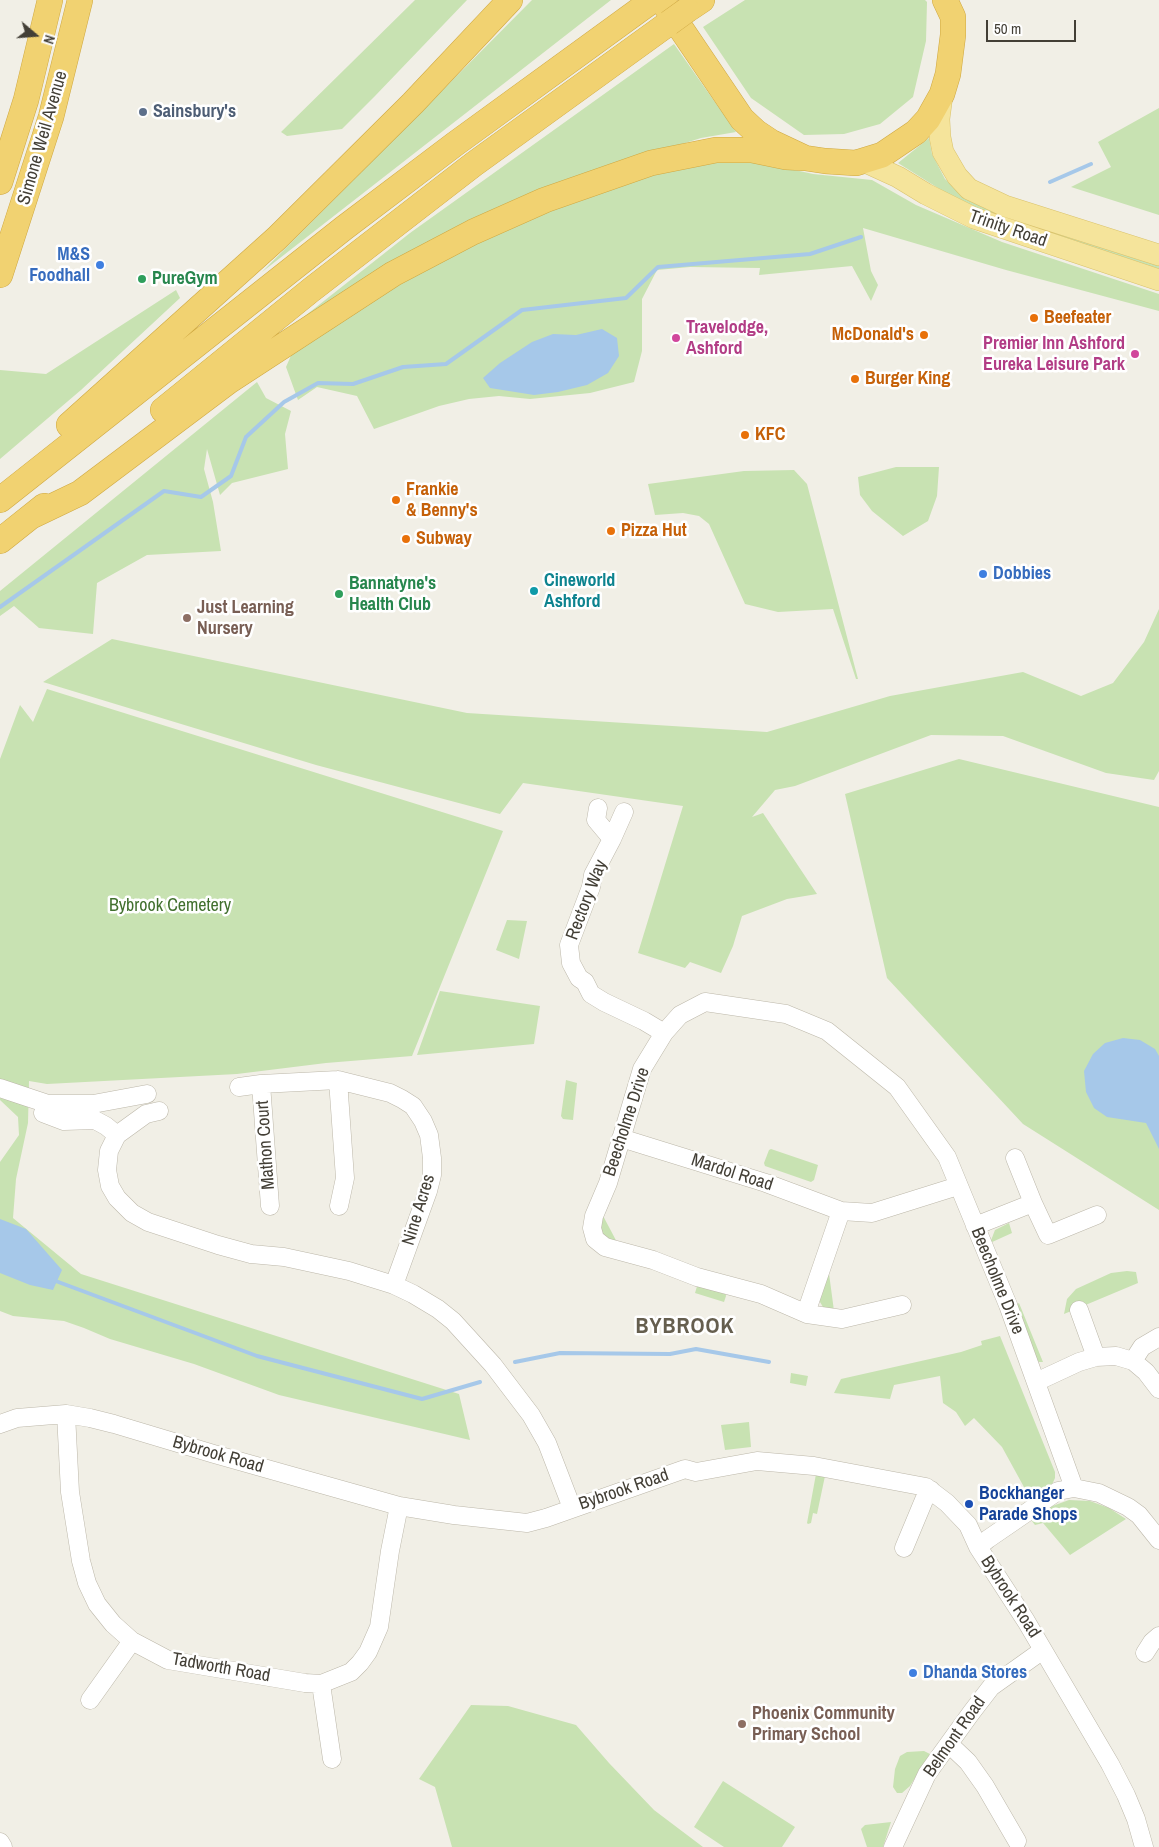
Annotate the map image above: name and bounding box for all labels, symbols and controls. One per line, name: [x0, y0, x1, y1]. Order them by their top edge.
north arrow: [10, 10, 60, 60]
scale bar: [989, 10, 1079, 42]
text: 50 m: [994, 18, 1021, 39]
text: N: [39, 33, 59, 46]
street label: Simone Weil Avenue: [14, 69, 72, 207]
place label: Sainsbury's: [153, 101, 236, 123]
marker: Sainsbury's: [137, 106, 149, 118]
street label: Trinity Road: [966, 206, 1050, 252]
place label: M&S Foodhall: [29, 244, 90, 286]
marker: M&S Foodhall: [94, 259, 106, 271]
place label: PureGym: [152, 268, 218, 290]
marker: PureGym: [136, 273, 148, 285]
place label: Beefeater: [1044, 307, 1111, 329]
marker: Beefeater: [1028, 312, 1040, 324]
place label: Travelodge, Ashford: [686, 317, 768, 359]
place label: McDonald's: [832, 324, 914, 346]
marker: McDonald's: [918, 329, 930, 341]
marker: Travelodge, Ashford: [670, 332, 682, 344]
place label: Premier Inn Ashford Eureka Leisure Park: [983, 333, 1125, 376]
marker: Premier Inn Ashford Eureka Leisure Park: [1129, 348, 1141, 360]
place label: Burger King: [865, 368, 950, 390]
marker: Burger King: [849, 373, 861, 385]
place label: KFC: [755, 424, 785, 446]
marker: KFC: [739, 429, 751, 441]
place label: Frankie & Benny's: [406, 479, 478, 522]
marker: Frankie & Benny's: [390, 494, 402, 506]
place label: Pizza Hut: [621, 520, 687, 542]
marker: Pizza Hut: [605, 525, 617, 537]
place label: Subway: [416, 528, 472, 550]
marker: Subway: [400, 533, 412, 545]
place label: Dobbies: [993, 563, 1051, 585]
marker: Dobbies: [977, 568, 989, 580]
place label: Cineworld Ashford: [544, 570, 615, 612]
place label: Bannatyne's Health Club: [349, 573, 436, 616]
marker: Cineworld Ashford: [528, 585, 540, 597]
marker: Bannatyne's Health Club: [333, 588, 345, 600]
place label: Just Learning Nursery: [197, 597, 294, 640]
marker: Just Learning Nursery: [181, 612, 193, 624]
street label: Rectory Way: [562, 857, 612, 943]
park label: Bybrook Cemetery: [109, 895, 231, 917]
street label: Beecholme Drive: [599, 1065, 655, 1179]
street label: Mathon Court: [252, 1100, 280, 1190]
street label: Mardol Road: [688, 1150, 776, 1196]
street label: Nine Acres: [398, 1172, 440, 1248]
street label: Beecholme Drive: [966, 1224, 1028, 1338]
district label: BYBROOK: [635, 1314, 735, 1340]
street label: Bybrook Road: [170, 1432, 266, 1478]
street label: Bybrook Road: [576, 1465, 672, 1515]
place label: Bockhanger Parade Shops: [979, 1483, 1077, 1526]
marker: Bockhanger Parade Shops: [963, 1498, 975, 1510]
street label: Bybrook Road: [975, 1552, 1045, 1642]
street label: Tadworth Road: [170, 1649, 272, 1687]
place label: Dhanda Stores: [923, 1662, 1027, 1684]
marker: Dhanda Stores: [907, 1667, 919, 1679]
street label: Belmont Road: [919, 1692, 991, 1782]
place label: Phoenix Community Primary School: [752, 1703, 895, 1746]
marker: Phoenix Community Primary School: [736, 1718, 748, 1730]

